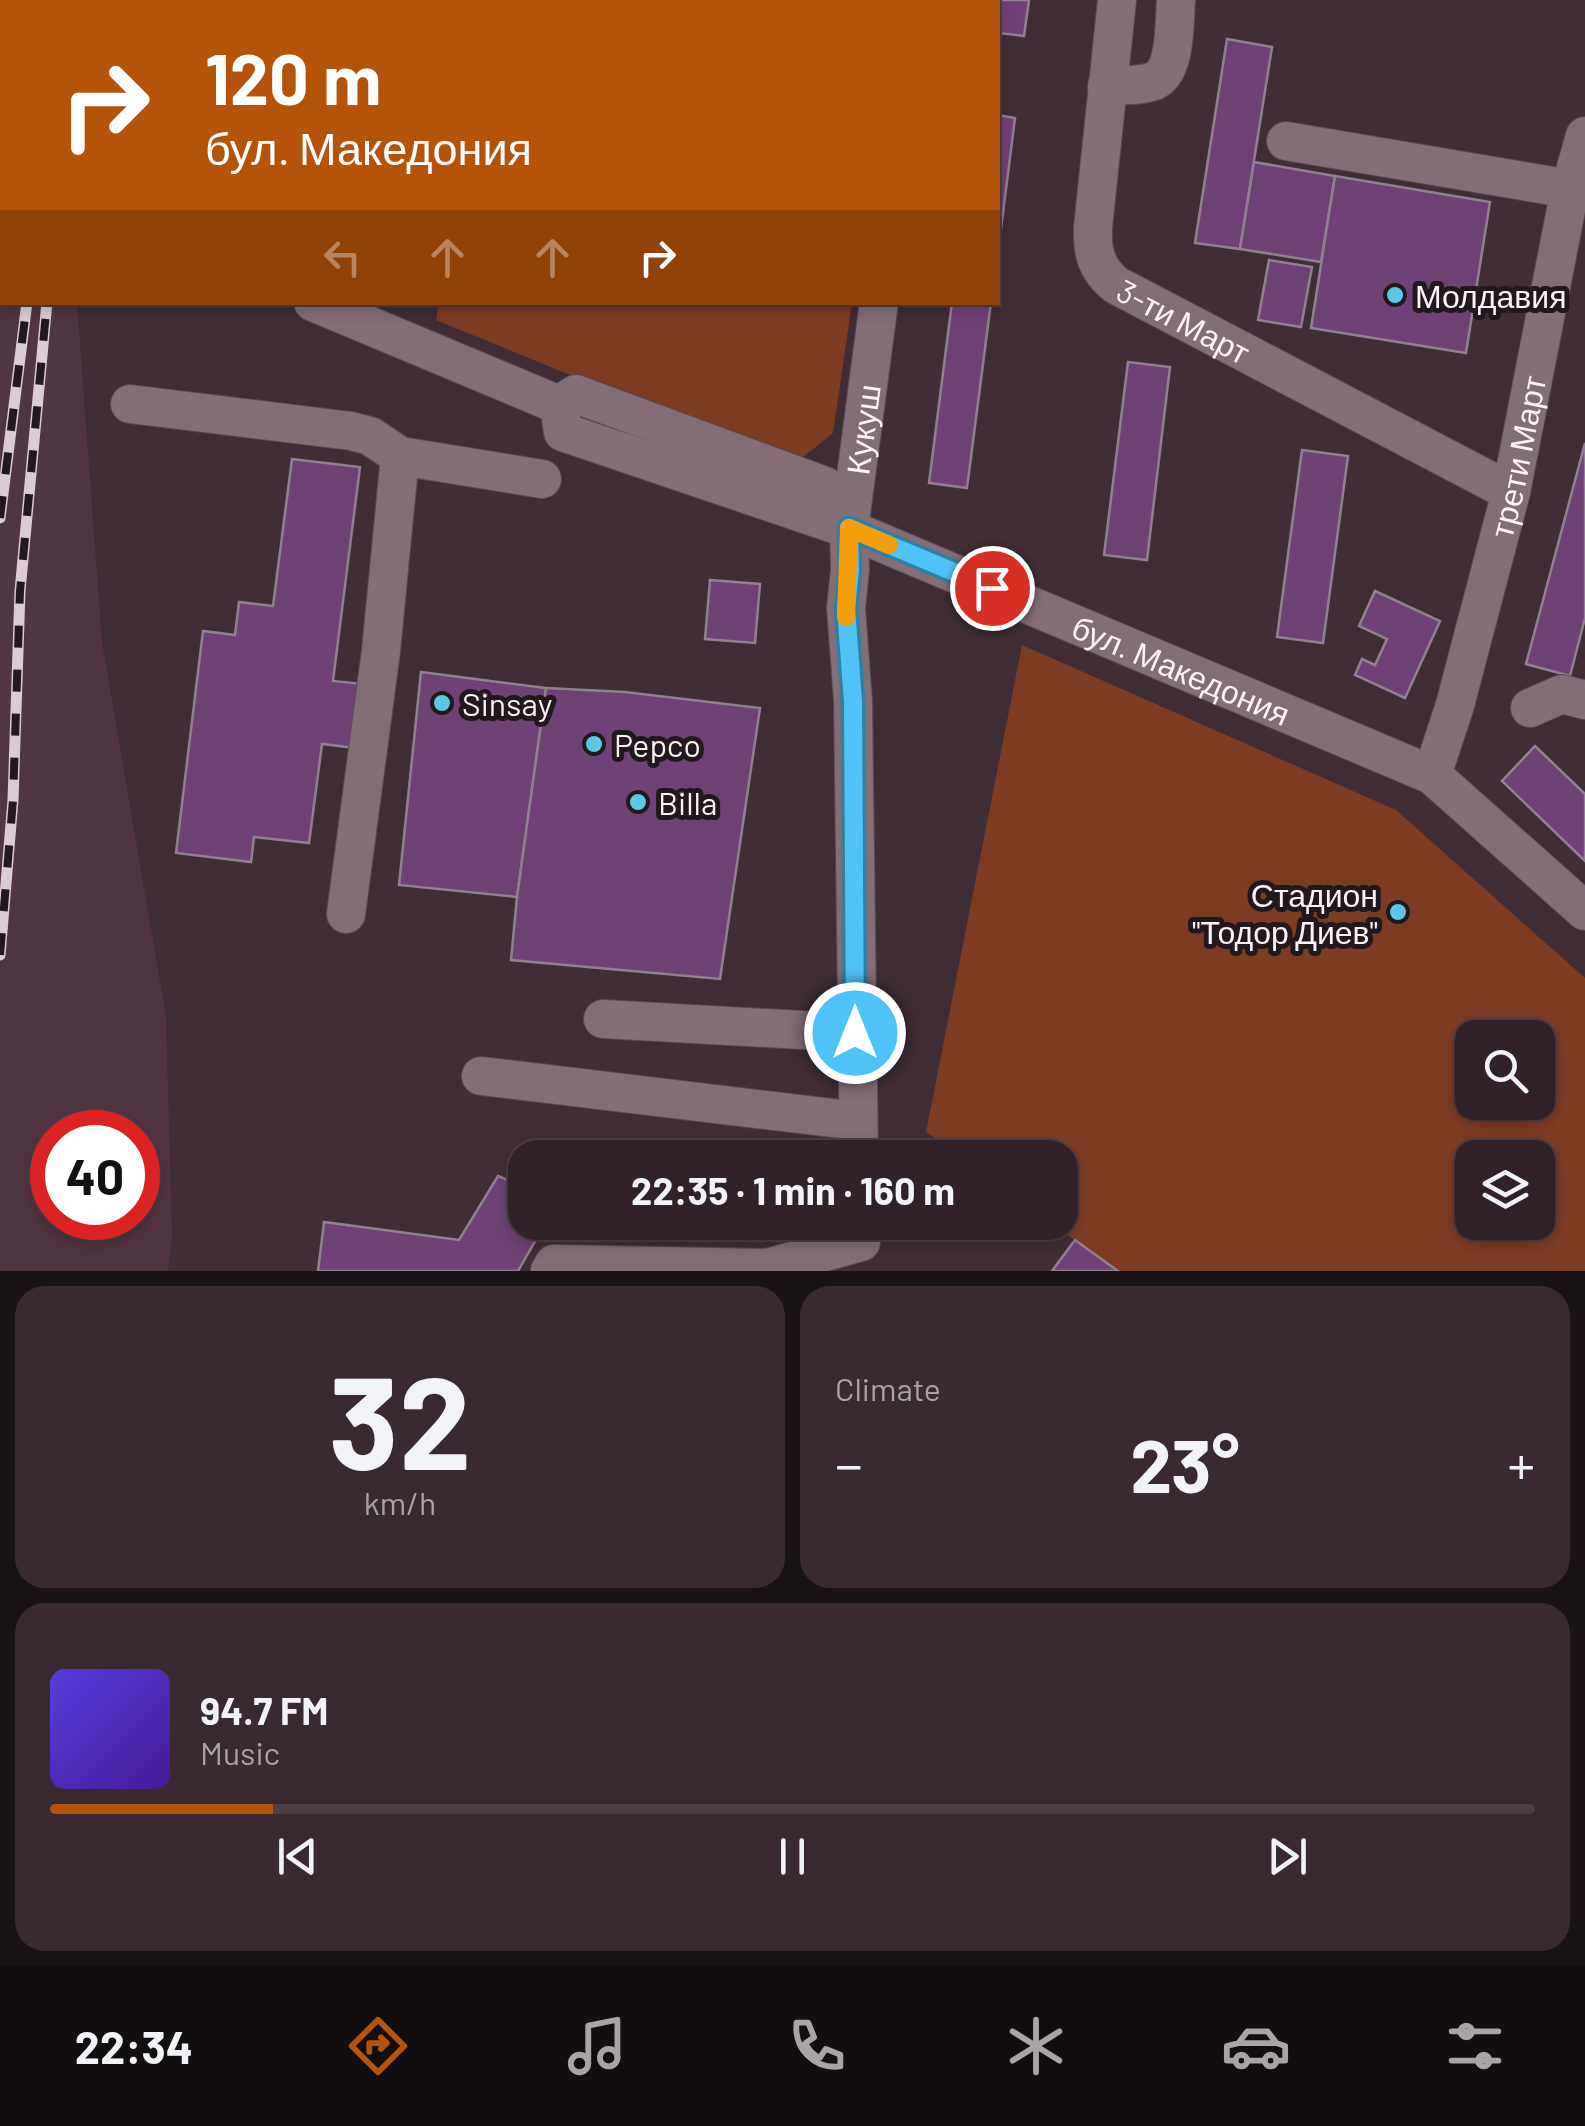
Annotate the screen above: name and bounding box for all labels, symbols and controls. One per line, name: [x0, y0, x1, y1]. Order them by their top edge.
text: 120 m: [205, 35, 381, 119]
icon: right: [40, 40, 170, 170]
text: бул. Македония: [205, 120, 532, 174]
icon: left: [315, 230, 370, 285]
icon: ahead: [420, 230, 475, 285]
icon: ahead: [525, 230, 580, 285]
icon: right: [630, 230, 685, 285]
street label: 3-ти Март: [1111, 270, 1257, 371]
place label: Молдавия: [1415, 276, 1566, 315]
marker: Молдавия: [1384, 284, 1406, 306]
street label: трети Март: [1481, 372, 1552, 542]
street label: Кукуш: [837, 382, 887, 477]
pin: [950, 546, 1035, 631]
icon: arrive: [965, 561, 1020, 616]
street label: бул. Македония: [1067, 607, 1296, 732]
place label: Sinsay: [462, 684, 553, 722]
marker: Sinsay: [431, 692, 453, 714]
place label: Pepco: [614, 725, 701, 763]
marker: Pepco: [583, 733, 605, 755]
place label: Billa: [658, 783, 717, 821]
marker: Billa: [627, 791, 649, 813]
place label: Стадион "Тодор Диев": [1192, 875, 1378, 951]
marker: Стадион "Тодор Диев": [1387, 901, 1409, 923]
position arrow: [803, 981, 907, 1085]
map controls: [1455, 1020, 1555, 1240]
button: search: [1455, 1020, 1555, 1120]
speed limit sign: 40: [30, 1110, 160, 1240]
button: layers: [1455, 1140, 1555, 1240]
text: 22:35 · 1 min · 160 m: [631, 1167, 955, 1213]
text: 32: [328, 1340, 472, 1496]
text: Climate: [835, 1369, 941, 1407]
text: 23°: [1130, 1418, 1240, 1508]
text: −: [835, 1430, 863, 1496]
text: +: [1507, 1430, 1535, 1496]
text: km/h: [364, 1483, 436, 1521]
text: 94.7 FM: [200, 1687, 328, 1733]
text: Music: [200, 1733, 280, 1771]
icon: previous: [270, 1829, 325, 1884]
icon: pause: [765, 1829, 820, 1884]
icon: next: [1260, 1829, 1315, 1884]
icon: directions: [343, 2011, 413, 2081]
icon: music: [562, 2011, 632, 2081]
icon: phone: [782, 2011, 852, 2081]
icon: climate: [1001, 2011, 1071, 2081]
icon: car: [1221, 2011, 1291, 2081]
icon: filters: [1440, 2011, 1510, 2081]
text: 22:34: [75, 2019, 193, 2073]

